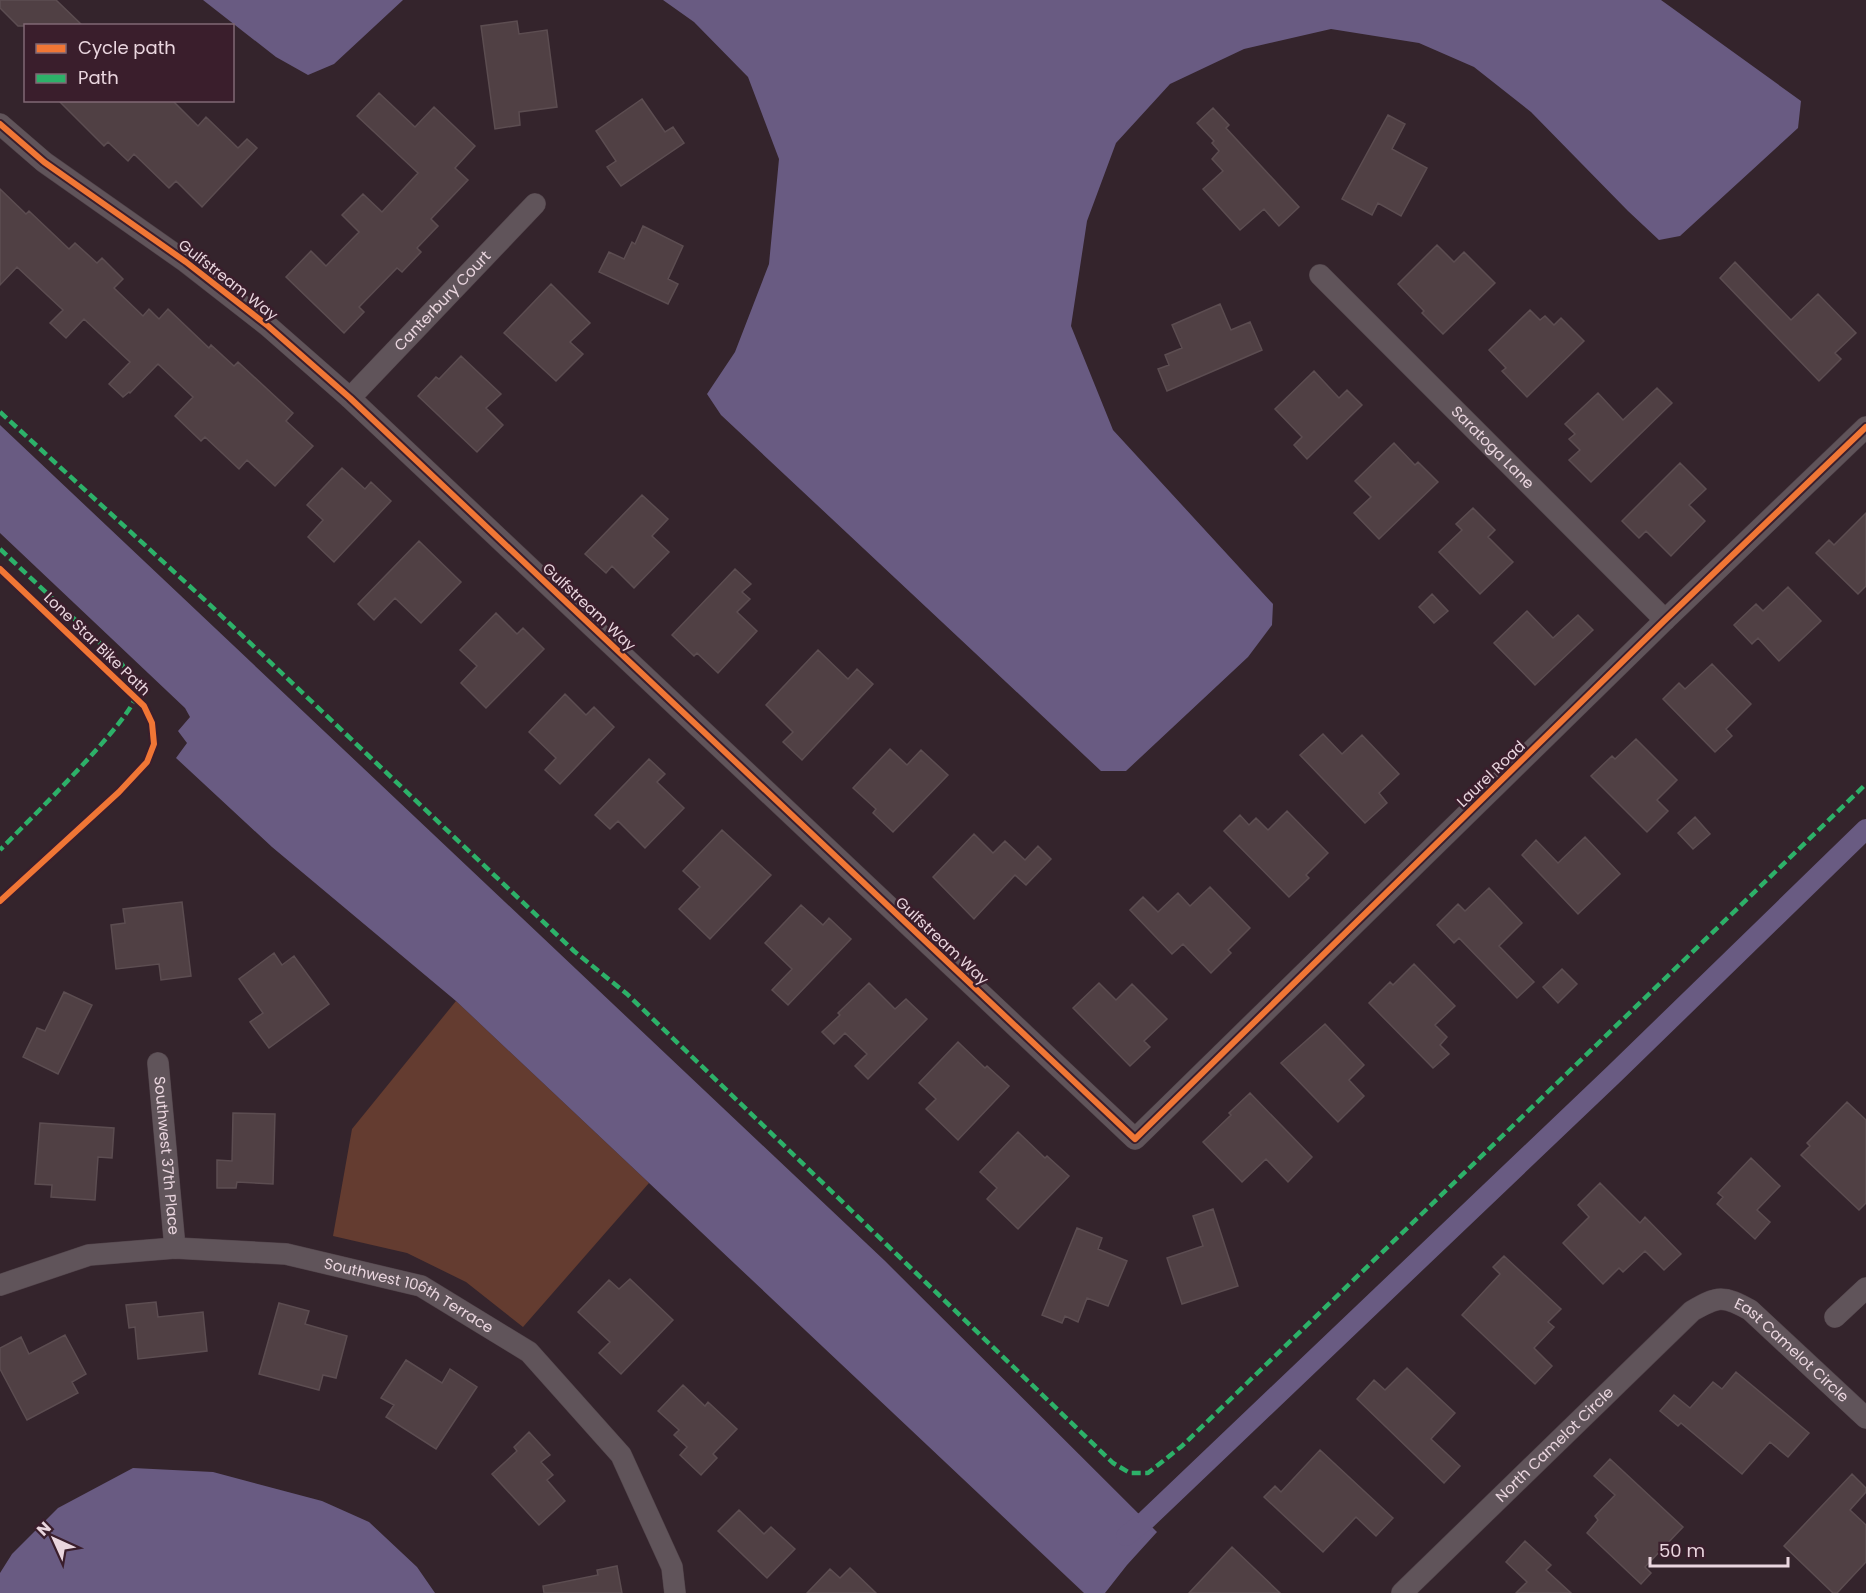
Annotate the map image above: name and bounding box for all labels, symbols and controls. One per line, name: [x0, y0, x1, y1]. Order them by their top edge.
legend: [24, 24, 234, 102]
text: Cycle path: [78, 35, 176, 60]
text: Path: [78, 65, 119, 90]
street label: Gulfstream Way: [174, 234, 283, 325]
street label: Canterbury Court: [389, 246, 495, 355]
street label: Saratoga Lane: [1447, 401, 1539, 493]
street label: Gulfstream Way: [538, 558, 641, 656]
street label: Lone Star Bike Path: [39, 587, 155, 700]
street label: Laurel Road: [1452, 736, 1530, 812]
street label: Gulfstream Way: [891, 892, 994, 990]
street label: Southwest 37th Place: [149, 1075, 185, 1236]
street label: Southwest 106th Terrace: [322, 1252, 498, 1338]
street label: East Camelot Circle: [1731, 1293, 1854, 1407]
street label: North Camelot Circle: [1491, 1382, 1618, 1506]
north arrow: [24, 1509, 84, 1569]
text: N: [31, 1516, 56, 1541]
scale bar: [1650, 1530, 1788, 1568]
text: 50 m: [1659, 1538, 1705, 1563]

